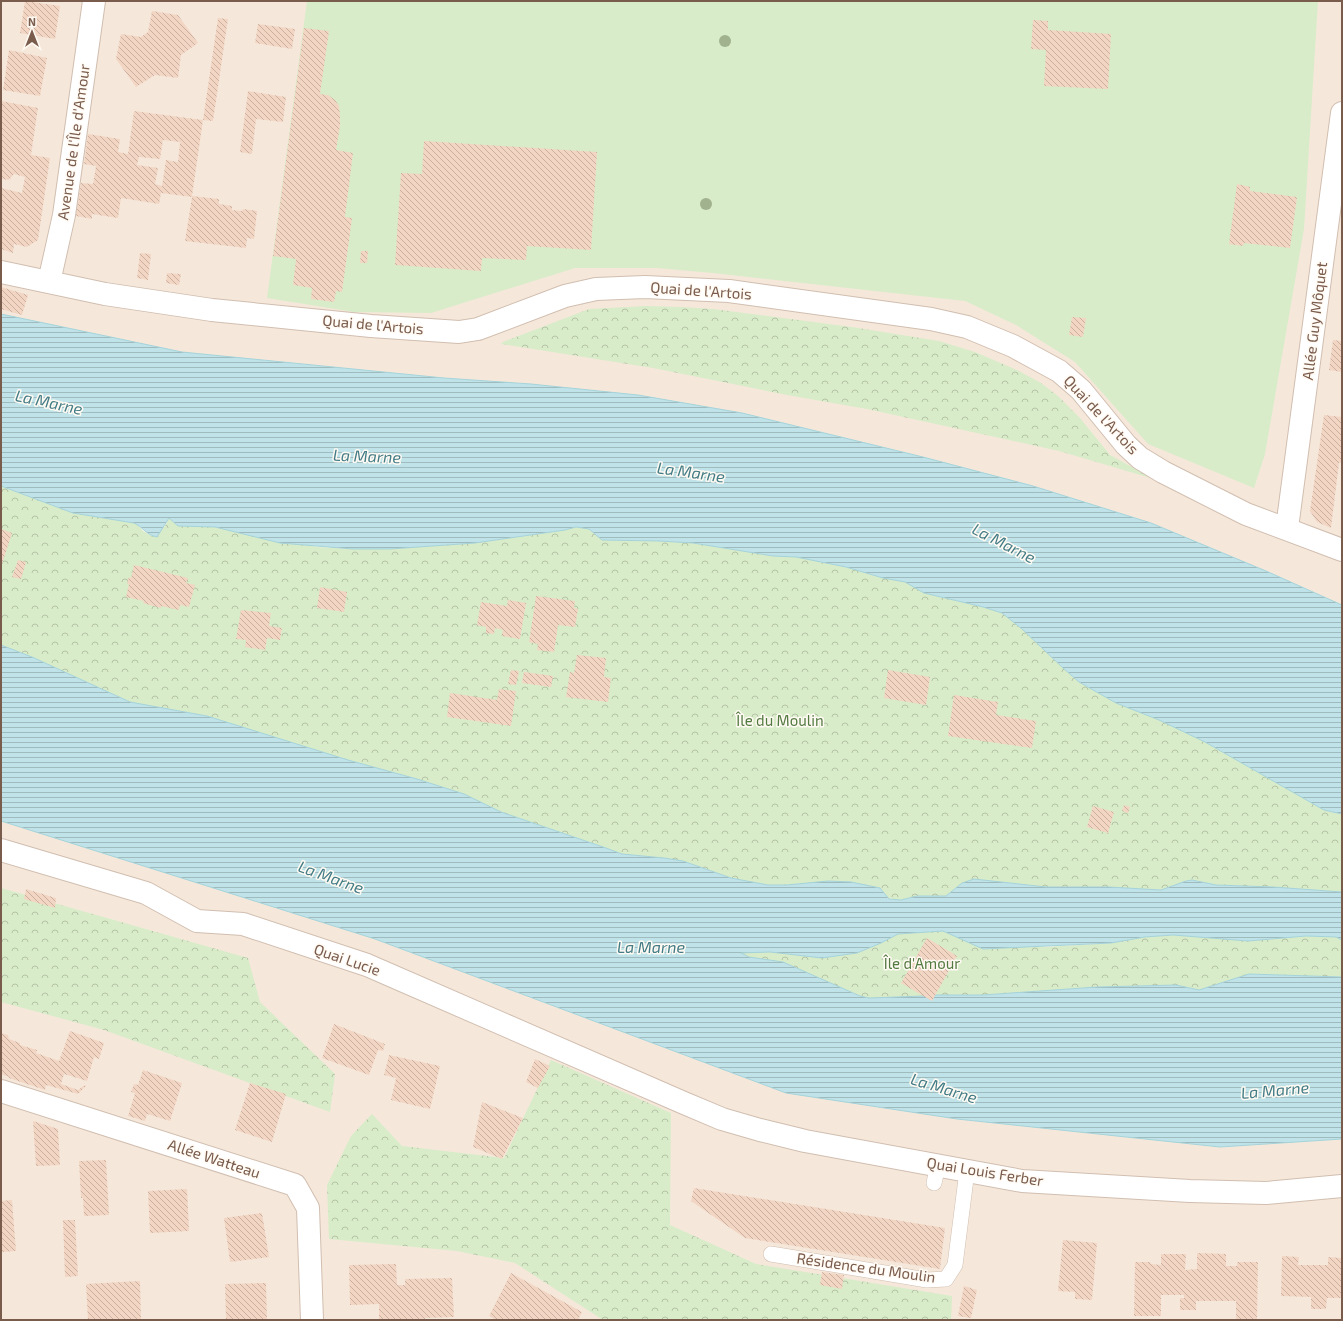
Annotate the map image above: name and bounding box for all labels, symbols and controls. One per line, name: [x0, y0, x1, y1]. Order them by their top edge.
north arrow: [12, 12, 52, 52]
text: N: [28, 15, 36, 28]
street label: Avenue de l'Île d'Amour: [53, 63, 93, 221]
street label: Allée Guy Môquet: [1298, 260, 1330, 381]
street label: Quai de l'Artois: [650, 277, 752, 304]
street label: Quai de l'Artois: [322, 311, 424, 338]
street label: Quai de l'Artois: [1060, 371, 1143, 458]
water label: La Marne: [14, 385, 85, 418]
water label: La Marne: [333, 445, 402, 466]
water label: La Marne: [656, 457, 727, 486]
water label: La Marne: [970, 519, 1039, 567]
park label: Île du Moulin: [735, 711, 824, 729]
water label: La Marne: [296, 856, 367, 897]
water label: La Marne: [617, 937, 686, 956]
street label: Quai Lucie: [311, 939, 383, 980]
park label: Île d'Amour: [883, 954, 960, 972]
water label: La Marne: [909, 1068, 980, 1107]
water label: La Marne: [1240, 1077, 1310, 1102]
street label: Allée Watteau: [166, 1135, 263, 1181]
street label: Quai Louis Ferber: [925, 1153, 1045, 1190]
street label: Résidence du Moulin: [795, 1248, 937, 1286]

